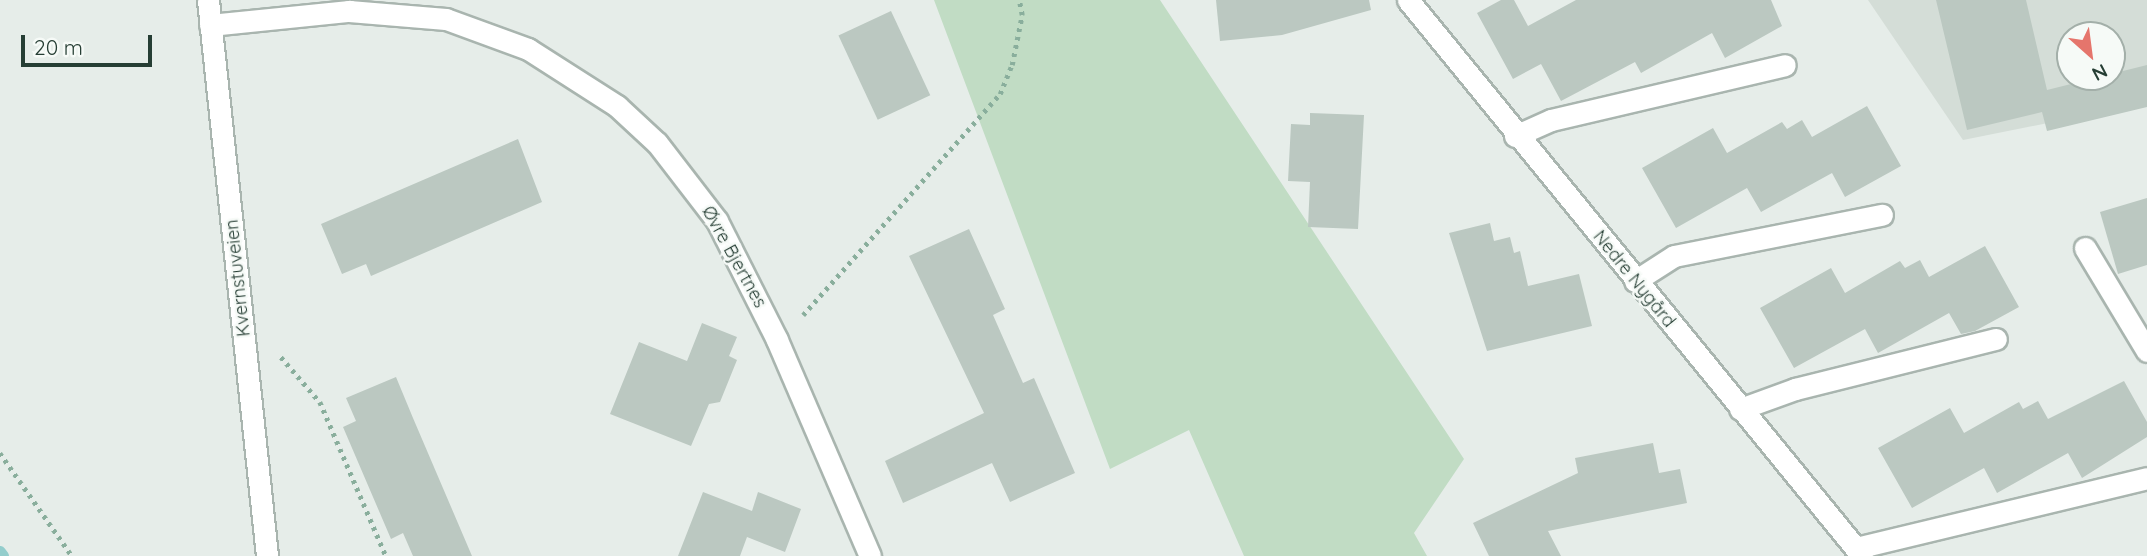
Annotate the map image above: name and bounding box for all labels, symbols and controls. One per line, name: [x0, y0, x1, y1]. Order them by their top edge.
scale bar: [24, 21, 156, 65]
north arrow: [2056, 21, 2126, 91]
text: 20 m: [34, 34, 83, 60]
text: N: [2088, 59, 2112, 87]
street label: Øvre Bjertnes: [697, 202, 771, 312]
street label: Kvernstuveien: [221, 218, 255, 338]
street label: Nedre Nygård: [1588, 226, 1680, 332]

